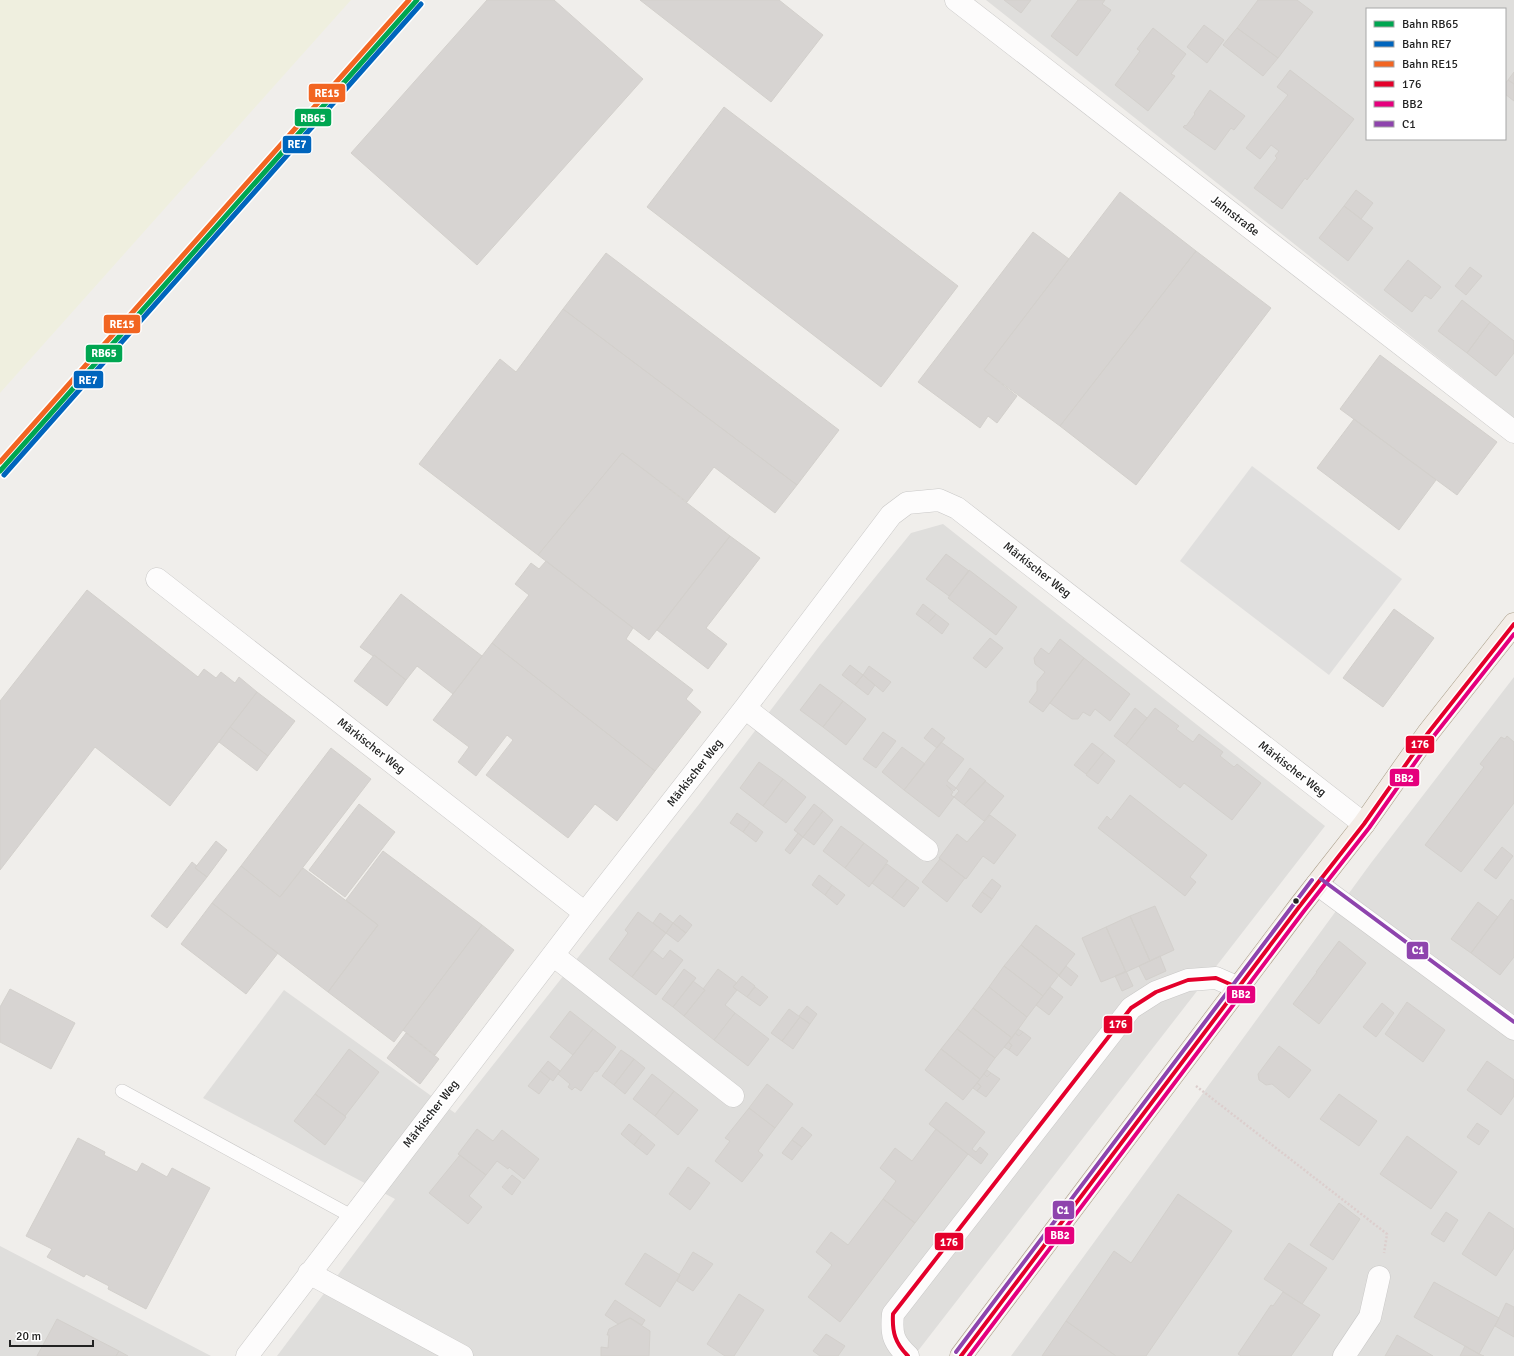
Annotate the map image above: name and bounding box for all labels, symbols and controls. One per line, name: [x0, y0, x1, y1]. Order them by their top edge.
legend: [1366, 8, 1506, 140]
text: Bahn RB65: [1402, 17, 1459, 32]
text: Bahn RE7: [1402, 37, 1452, 52]
text: Bahn RE15: [1402, 57, 1458, 72]
text: 176: [1402, 77, 1421, 92]
line badge: RE15: [308, 83, 346, 103]
text: RE15: [315, 87, 340, 100]
text: BB2: [1402, 97, 1423, 112]
line badge: RB65: [294, 108, 332, 127]
text: RB65: [300, 112, 326, 125]
text: C1: [1402, 117, 1416, 132]
line badge: RE7: [282, 135, 312, 154]
text: RE7: [287, 138, 307, 151]
street label: Jahnstraße: [1208, 192, 1262, 240]
line badge: RE15: [103, 314, 141, 334]
text: RE15: [110, 318, 135, 331]
line badge: RB65: [85, 344, 123, 363]
text: RB65: [91, 347, 117, 360]
line badge: RE7: [73, 370, 104, 389]
text: RE7: [78, 374, 98, 387]
street label: Märkischer Weg: [1000, 539, 1074, 601]
street label: Märkischer Weg: [334, 715, 408, 777]
line badge: 176: [1405, 735, 1435, 754]
street label: Märkischer Weg: [664, 736, 726, 810]
street label: Märkischer Weg: [1255, 738, 1329, 800]
text: 176: [1411, 738, 1429, 751]
line badge: BB2: [1389, 768, 1420, 787]
text: BB2: [1394, 772, 1414, 785]
unlabelled marker: [1291, 896, 1301, 906]
line badge: C1: [1406, 941, 1429, 960]
text: C1: [1412, 944, 1424, 957]
line badge: BB2: [1226, 985, 1256, 1004]
text: BB2: [1231, 988, 1251, 1001]
line badge: 176: [1103, 1015, 1133, 1034]
text: 176: [1109, 1018, 1127, 1031]
street label: Märkischer Weg: [400, 1077, 462, 1151]
line badge: C1: [1052, 1200, 1075, 1220]
text: C1: [1057, 1204, 1069, 1217]
line badge: BB2: [1044, 1226, 1075, 1245]
text: BB2: [1050, 1229, 1070, 1242]
line badge: 176: [934, 1232, 964, 1251]
text: 176: [940, 1236, 958, 1249]
scale bar: [10, 1322, 93, 1348]
text: 20 m: [16, 1329, 41, 1344]

